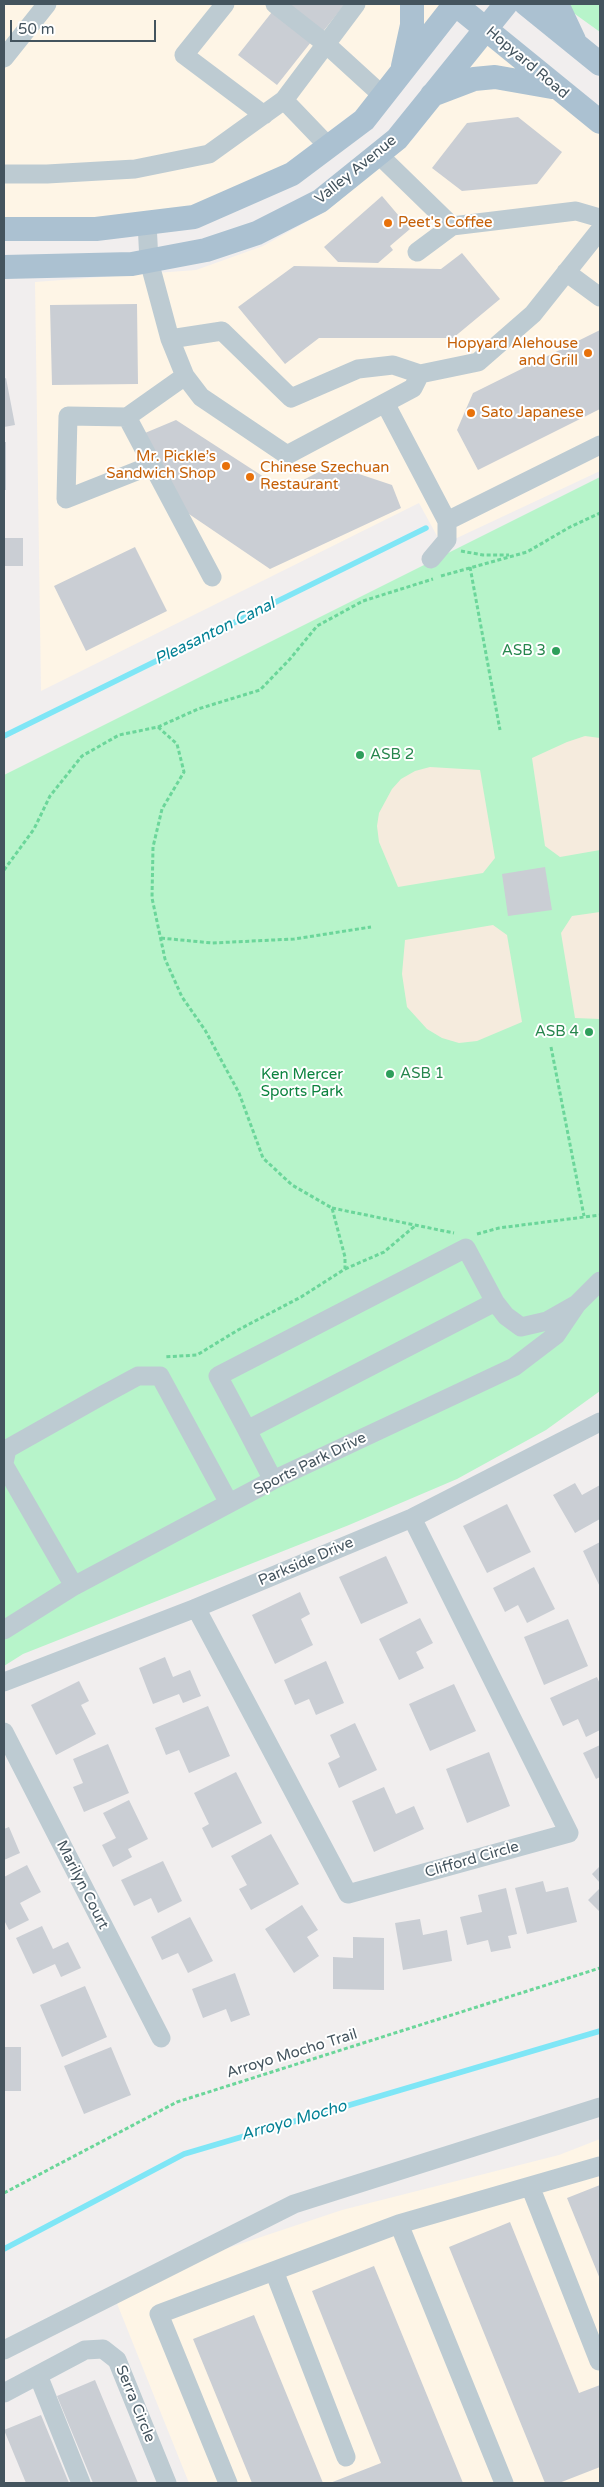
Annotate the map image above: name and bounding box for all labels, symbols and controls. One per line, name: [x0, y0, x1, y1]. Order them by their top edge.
scale bar: [12, 10, 159, 42]
text: 50 m: [18, 20, 55, 38]
street label: Hopyard Road: [482, 23, 572, 103]
street label: Valley Avenue: [312, 132, 400, 208]
place label: Peet's Coffee: [398, 214, 492, 232]
marker: Peet's Coffee: [382, 217, 394, 229]
place label: Hopyard Alehouse and Grill: [447, 335, 578, 370]
marker: Hopyard Alehouse and Grill: [582, 347, 594, 359]
place label: Sato Japanese: [481, 404, 584, 422]
marker: Sato Japanese: [465, 407, 477, 419]
place label: Mr. Pickle’s Sandwich Shop: [106, 448, 216, 483]
place label: Chinese Szechuan Restaurant: [260, 459, 389, 494]
marker: Mr. Pickle’s Sandwich Shop: [220, 460, 232, 472]
marker: Chinese Szechuan Restaurant: [244, 471, 256, 483]
water label: Pleasanton Canal: [152, 595, 278, 669]
place label: ASB 3: [502, 642, 546, 660]
marker: ASB 3: [550, 645, 562, 657]
place label: ASB 2: [370, 746, 414, 764]
marker: ASB 2: [354, 749, 366, 761]
place label: ASB 4: [535, 1023, 579, 1041]
marker: ASB 4: [583, 1026, 595, 1038]
place label: ASB 1: [400, 1065, 444, 1083]
park label: Ken Mercer Sports Park: [261, 1066, 343, 1101]
marker: ASB 1: [384, 1068, 396, 1080]
street label: Sports Park Drive: [251, 1429, 369, 1499]
street label: Parkside Drive: [256, 1534, 356, 1590]
street label: Marilyn Court: [52, 1838, 112, 1932]
street label: Clifford Circle: [423, 1838, 521, 1882]
street label: Arroyo Mocho Trail: [224, 2026, 360, 2082]
water label: Arroyo Mocho: [239, 2097, 349, 2145]
street label: Serra Circle: [111, 2363, 159, 2445]

